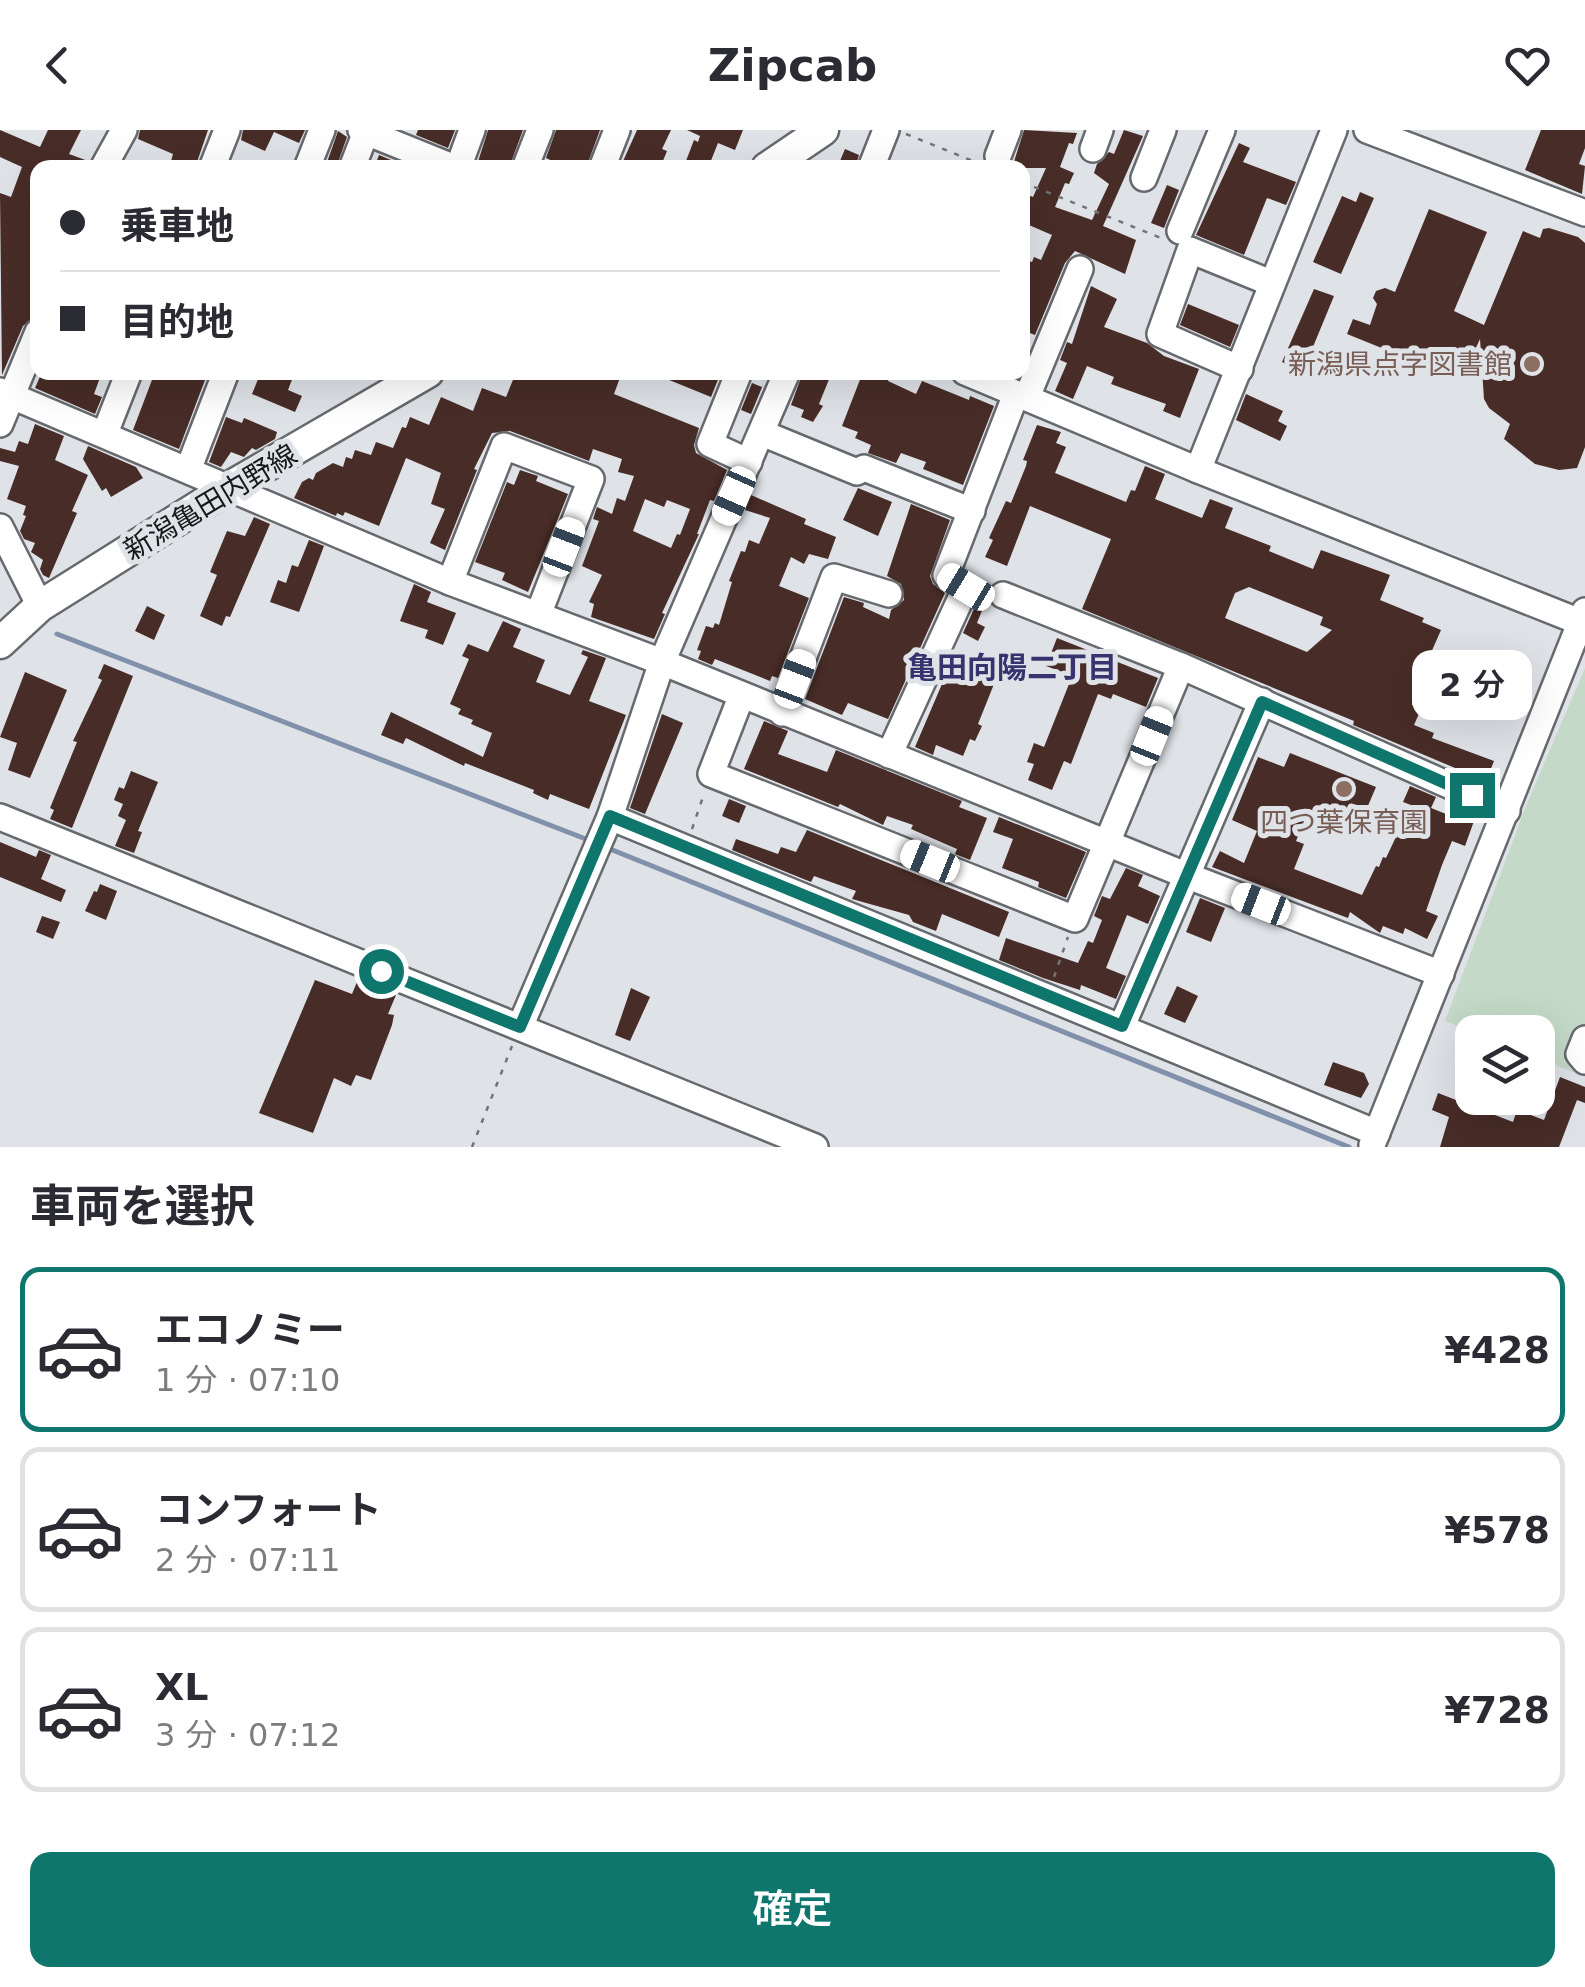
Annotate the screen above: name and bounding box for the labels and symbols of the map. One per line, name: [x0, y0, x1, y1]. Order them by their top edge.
place label: 新潟県点字図書館: [1288, 348, 1512, 381]
marker: 新潟県点字図書館: [1521, 353, 1543, 375]
street label: 新潟亀田内野線: [118, 438, 303, 567]
car: [708, 462, 760, 530]
car: [539, 514, 589, 580]
car: [933, 559, 999, 615]
car: [770, 646, 820, 712]
district label: 亀田向陽二丁目: [907, 650, 1117, 685]
callout: 2 分: [1412, 650, 1532, 720]
car: [1127, 703, 1177, 769]
route end: [1450, 773, 1495, 818]
marker: 四つ葉保育園: [1333, 778, 1355, 800]
place label: 四つ葉保育園: [1260, 806, 1428, 839]
car: [897, 836, 963, 886]
car: [1228, 879, 1294, 929]
route start: [359, 949, 404, 994]

